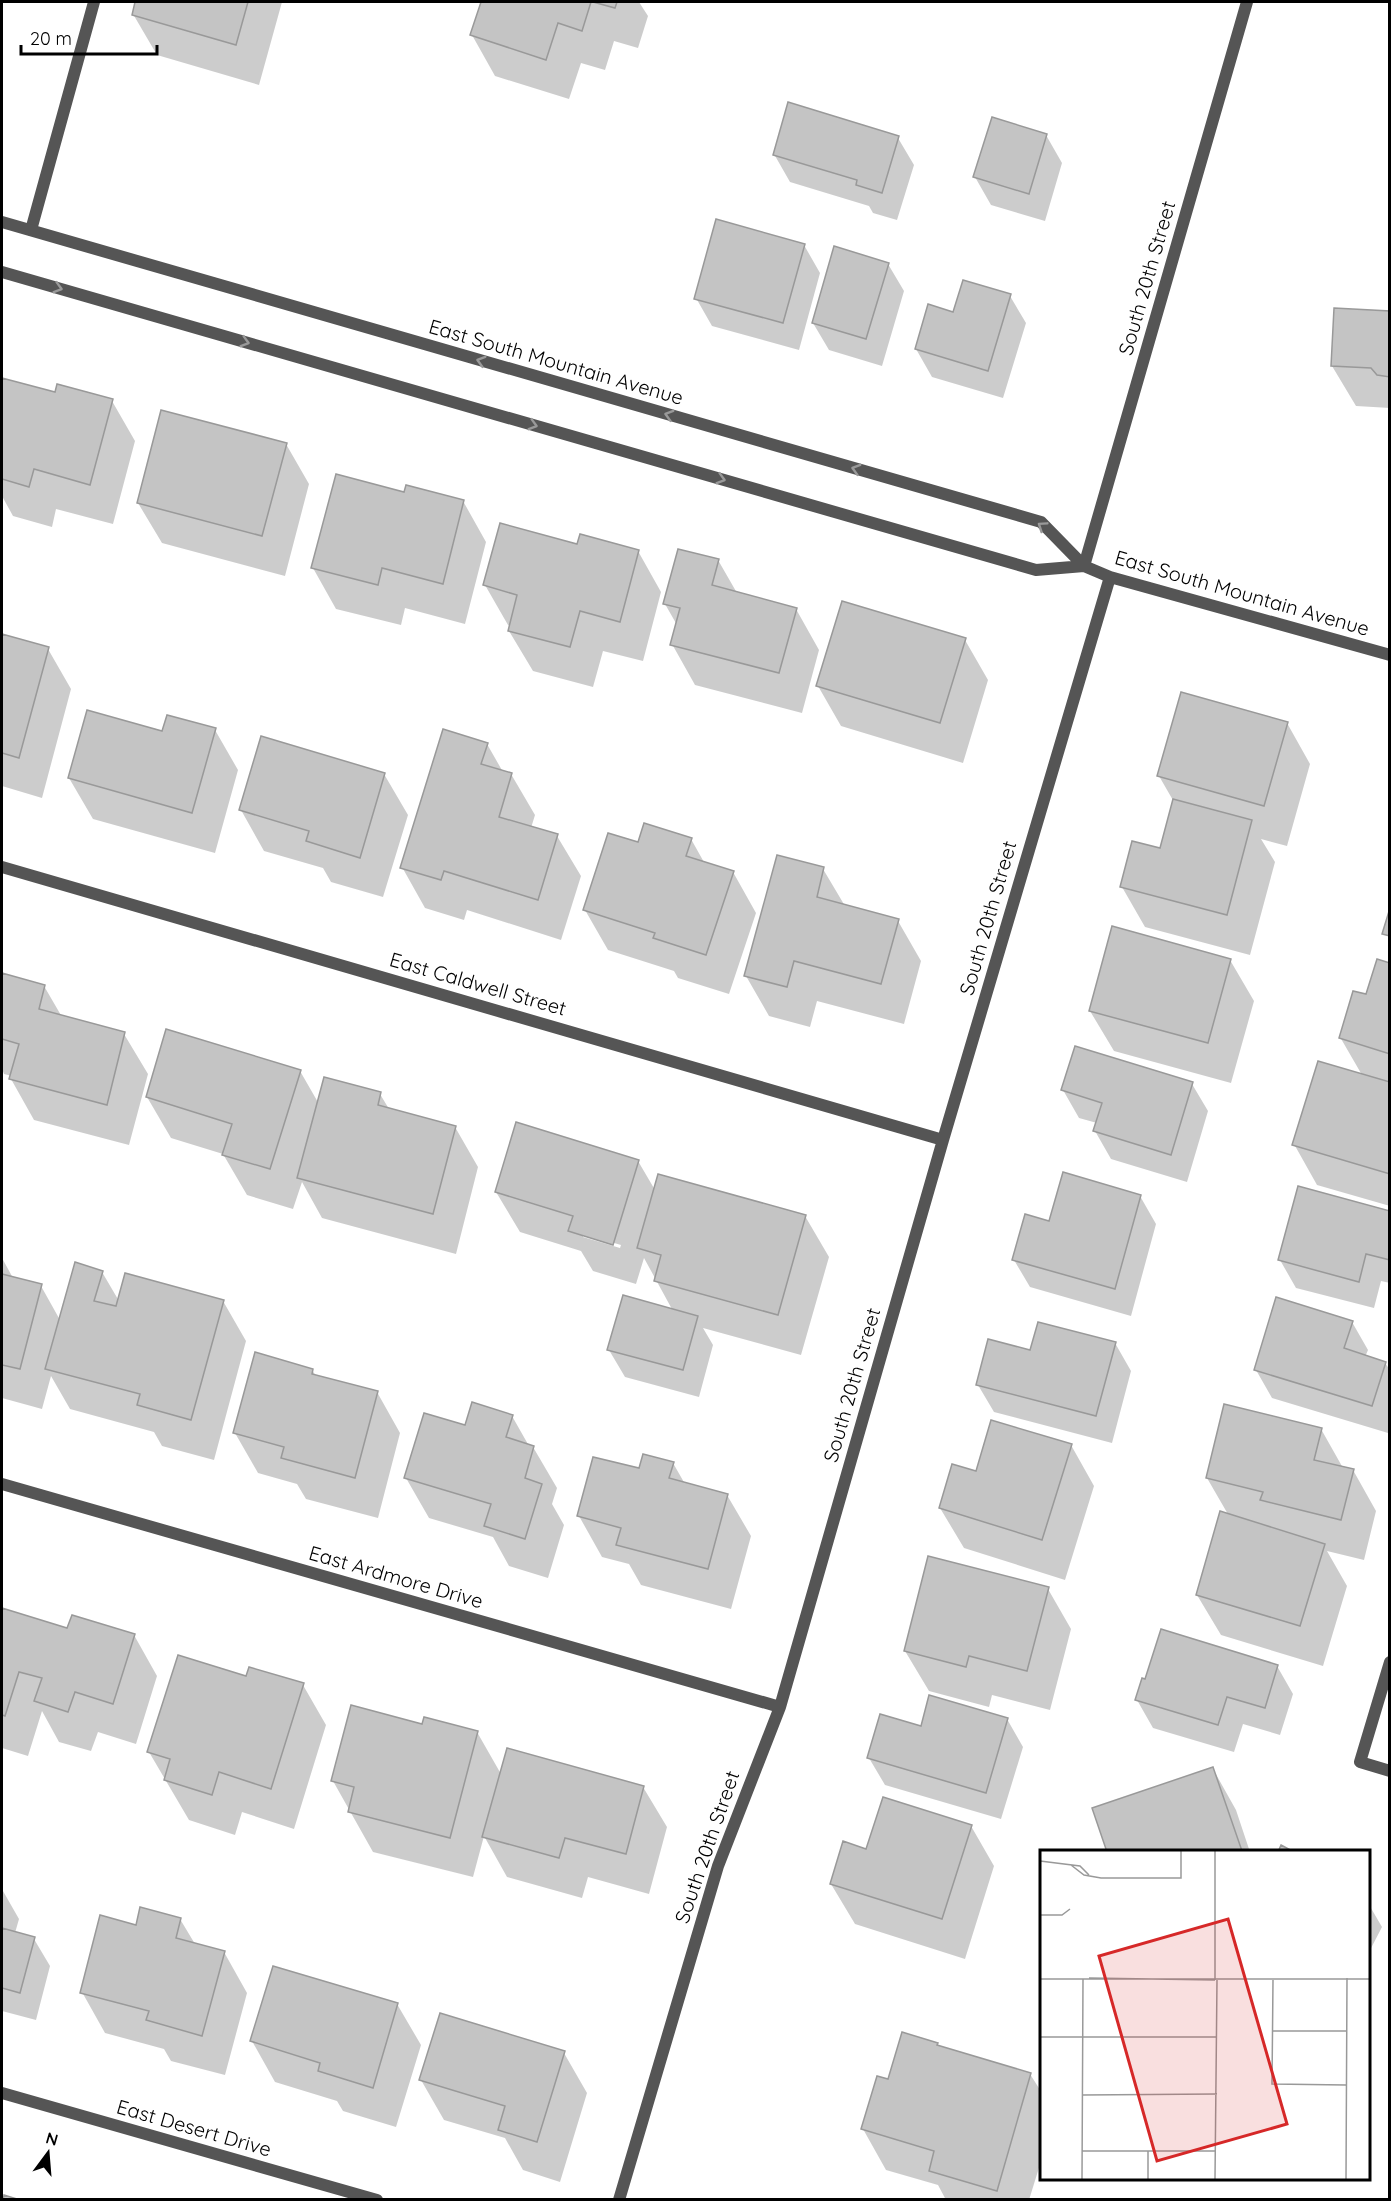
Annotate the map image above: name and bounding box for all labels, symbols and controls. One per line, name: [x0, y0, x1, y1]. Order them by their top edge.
scale bar: [21, 18, 158, 56]
text: 20 m: [30, 27, 72, 50]
street label: South 20th Street: [1113, 198, 1181, 358]
one-way arrow: [52, 281, 63, 293]
street label: East South Mountain Avenue: [426, 313, 686, 410]
one-way arrow: [239, 335, 250, 347]
one-way arrow: [476, 356, 487, 368]
one-way arrow: [664, 410, 675, 422]
one-way arrow: [528, 418, 538, 430]
one-way arrow: [851, 464, 862, 476]
one-way arrow: [715, 472, 726, 484]
one-way arrow: [1037, 522, 1048, 533]
street label: East South Mountain Avenue: [1112, 544, 1372, 641]
street label: South 20th Street: [954, 838, 1022, 998]
street label: East Caldwell Street: [387, 946, 569, 1021]
street label: South 20th Street: [818, 1305, 886, 1465]
street label: East Ardmore Drive: [306, 1540, 486, 1613]
street label: South 20th Street: [669, 1767, 744, 1926]
inset map: [1040, 1850, 1370, 2180]
street label: East Desert Drive: [114, 2093, 274, 2162]
north arrow: [18, 2123, 78, 2183]
text: N: [44, 2127, 61, 2150]

